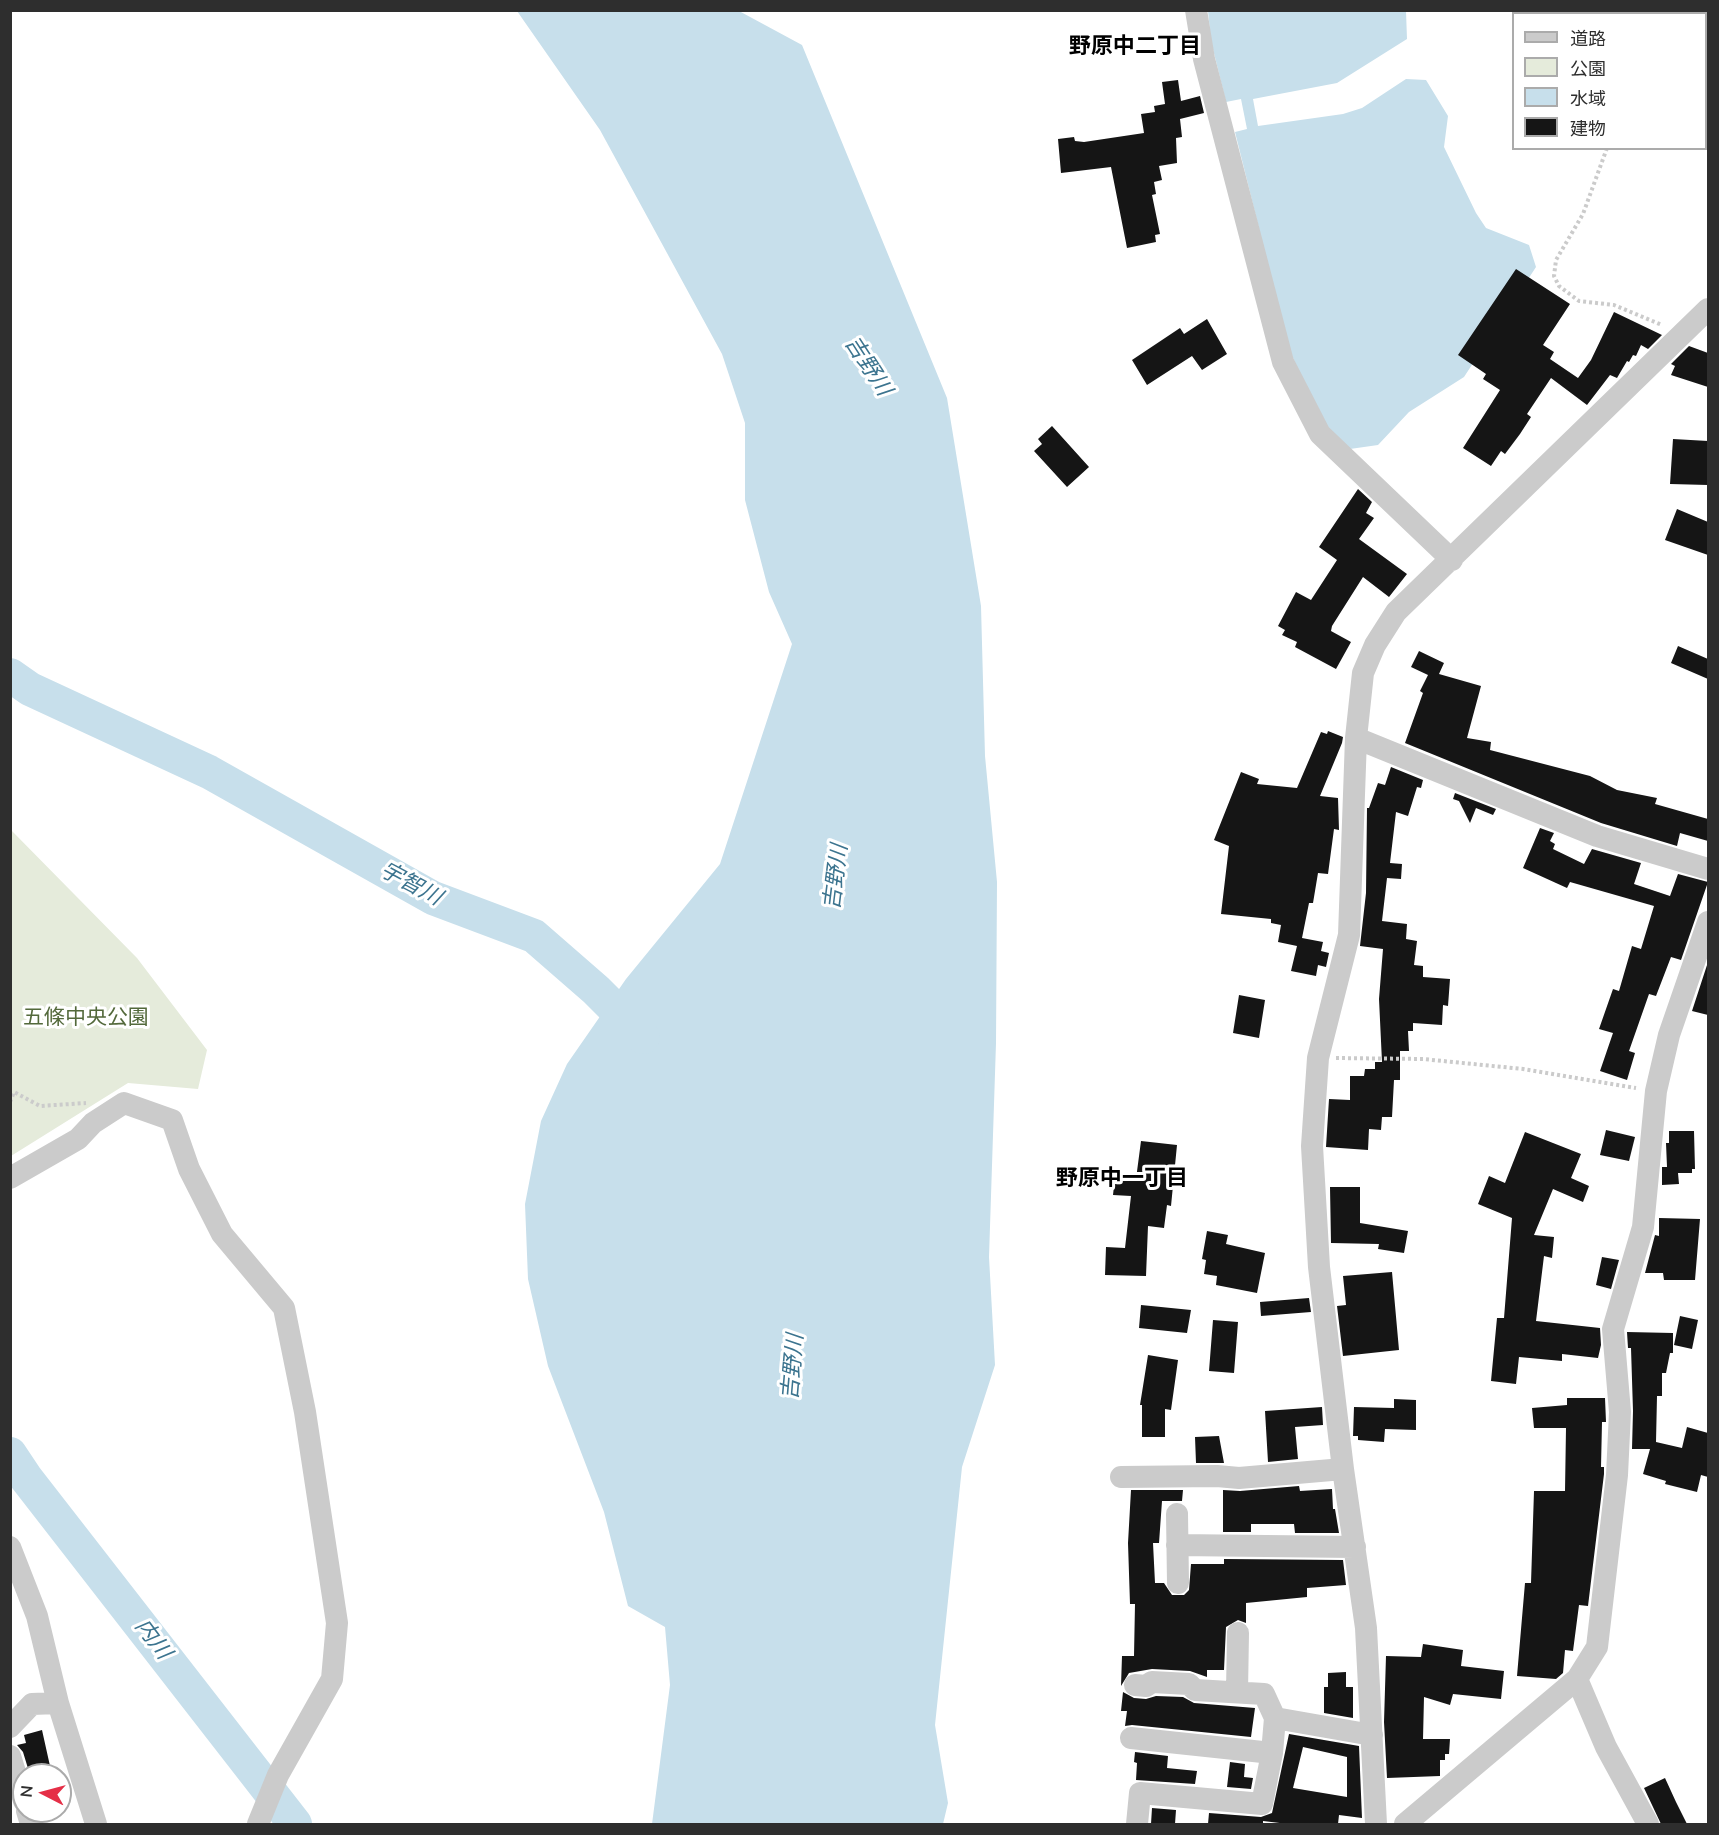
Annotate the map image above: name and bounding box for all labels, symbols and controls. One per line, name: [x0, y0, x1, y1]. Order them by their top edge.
legend: [1512, 12, 1707, 150]
text: 道路: [1570, 27, 1606, 50]
district label: 野原中二丁目: [1069, 33, 1201, 59]
text: 公園: [1570, 57, 1606, 80]
text: 水域: [1570, 87, 1606, 110]
text: 建物: [1570, 117, 1606, 140]
water label: 吉野川: [839, 331, 897, 401]
water label: 吉野川: [819, 843, 853, 911]
water label: 宇智川: [376, 857, 446, 911]
park label: 五條中央公園: [23, 1005, 149, 1031]
district label: 野原中一丁目: [1056, 1165, 1188, 1191]
water label: 吉野川: [777, 1333, 809, 1401]
water label: 内川: [129, 1613, 177, 1665]
north arrow: [12, 1763, 72, 1823]
text: N: [16, 1784, 37, 1798]

